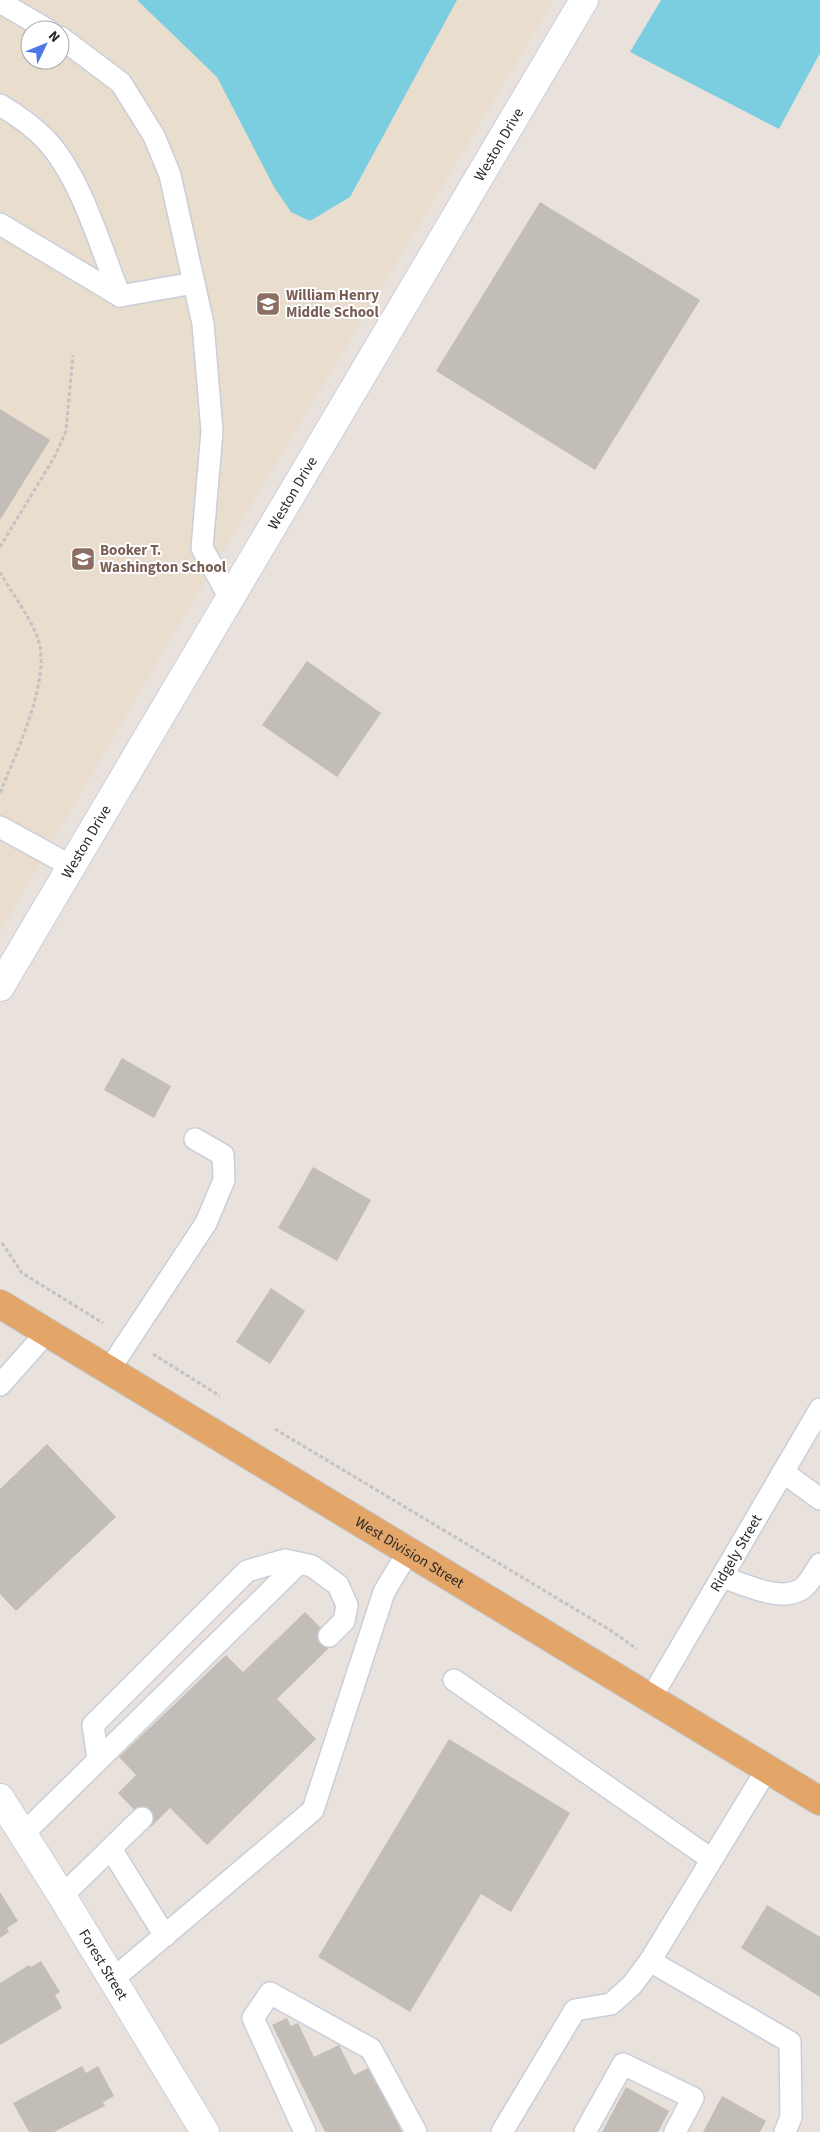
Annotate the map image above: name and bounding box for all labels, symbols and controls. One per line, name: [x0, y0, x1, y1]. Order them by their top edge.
north arrow: [20, 20, 70, 70]
text: N: [43, 27, 64, 47]
street label: Weston Drive: [469, 104, 528, 185]
place label: William Henry Middle School: [286, 285, 379, 323]
school or university icon: William Henry Middle School: [255, 291, 281, 317]
street label: Weston Drive: [262, 452, 322, 534]
place label: Booker T. Washington School: [100, 540, 227, 578]
school or university icon: Booker T. Washington School: [70, 546, 96, 572]
street label: Weston Drive: [56, 801, 116, 882]
street label: Ridgely Street: [705, 1510, 767, 1596]
street label: West Division Street: [351, 1511, 468, 1593]
street label: Forest Street: [74, 1925, 133, 2004]

